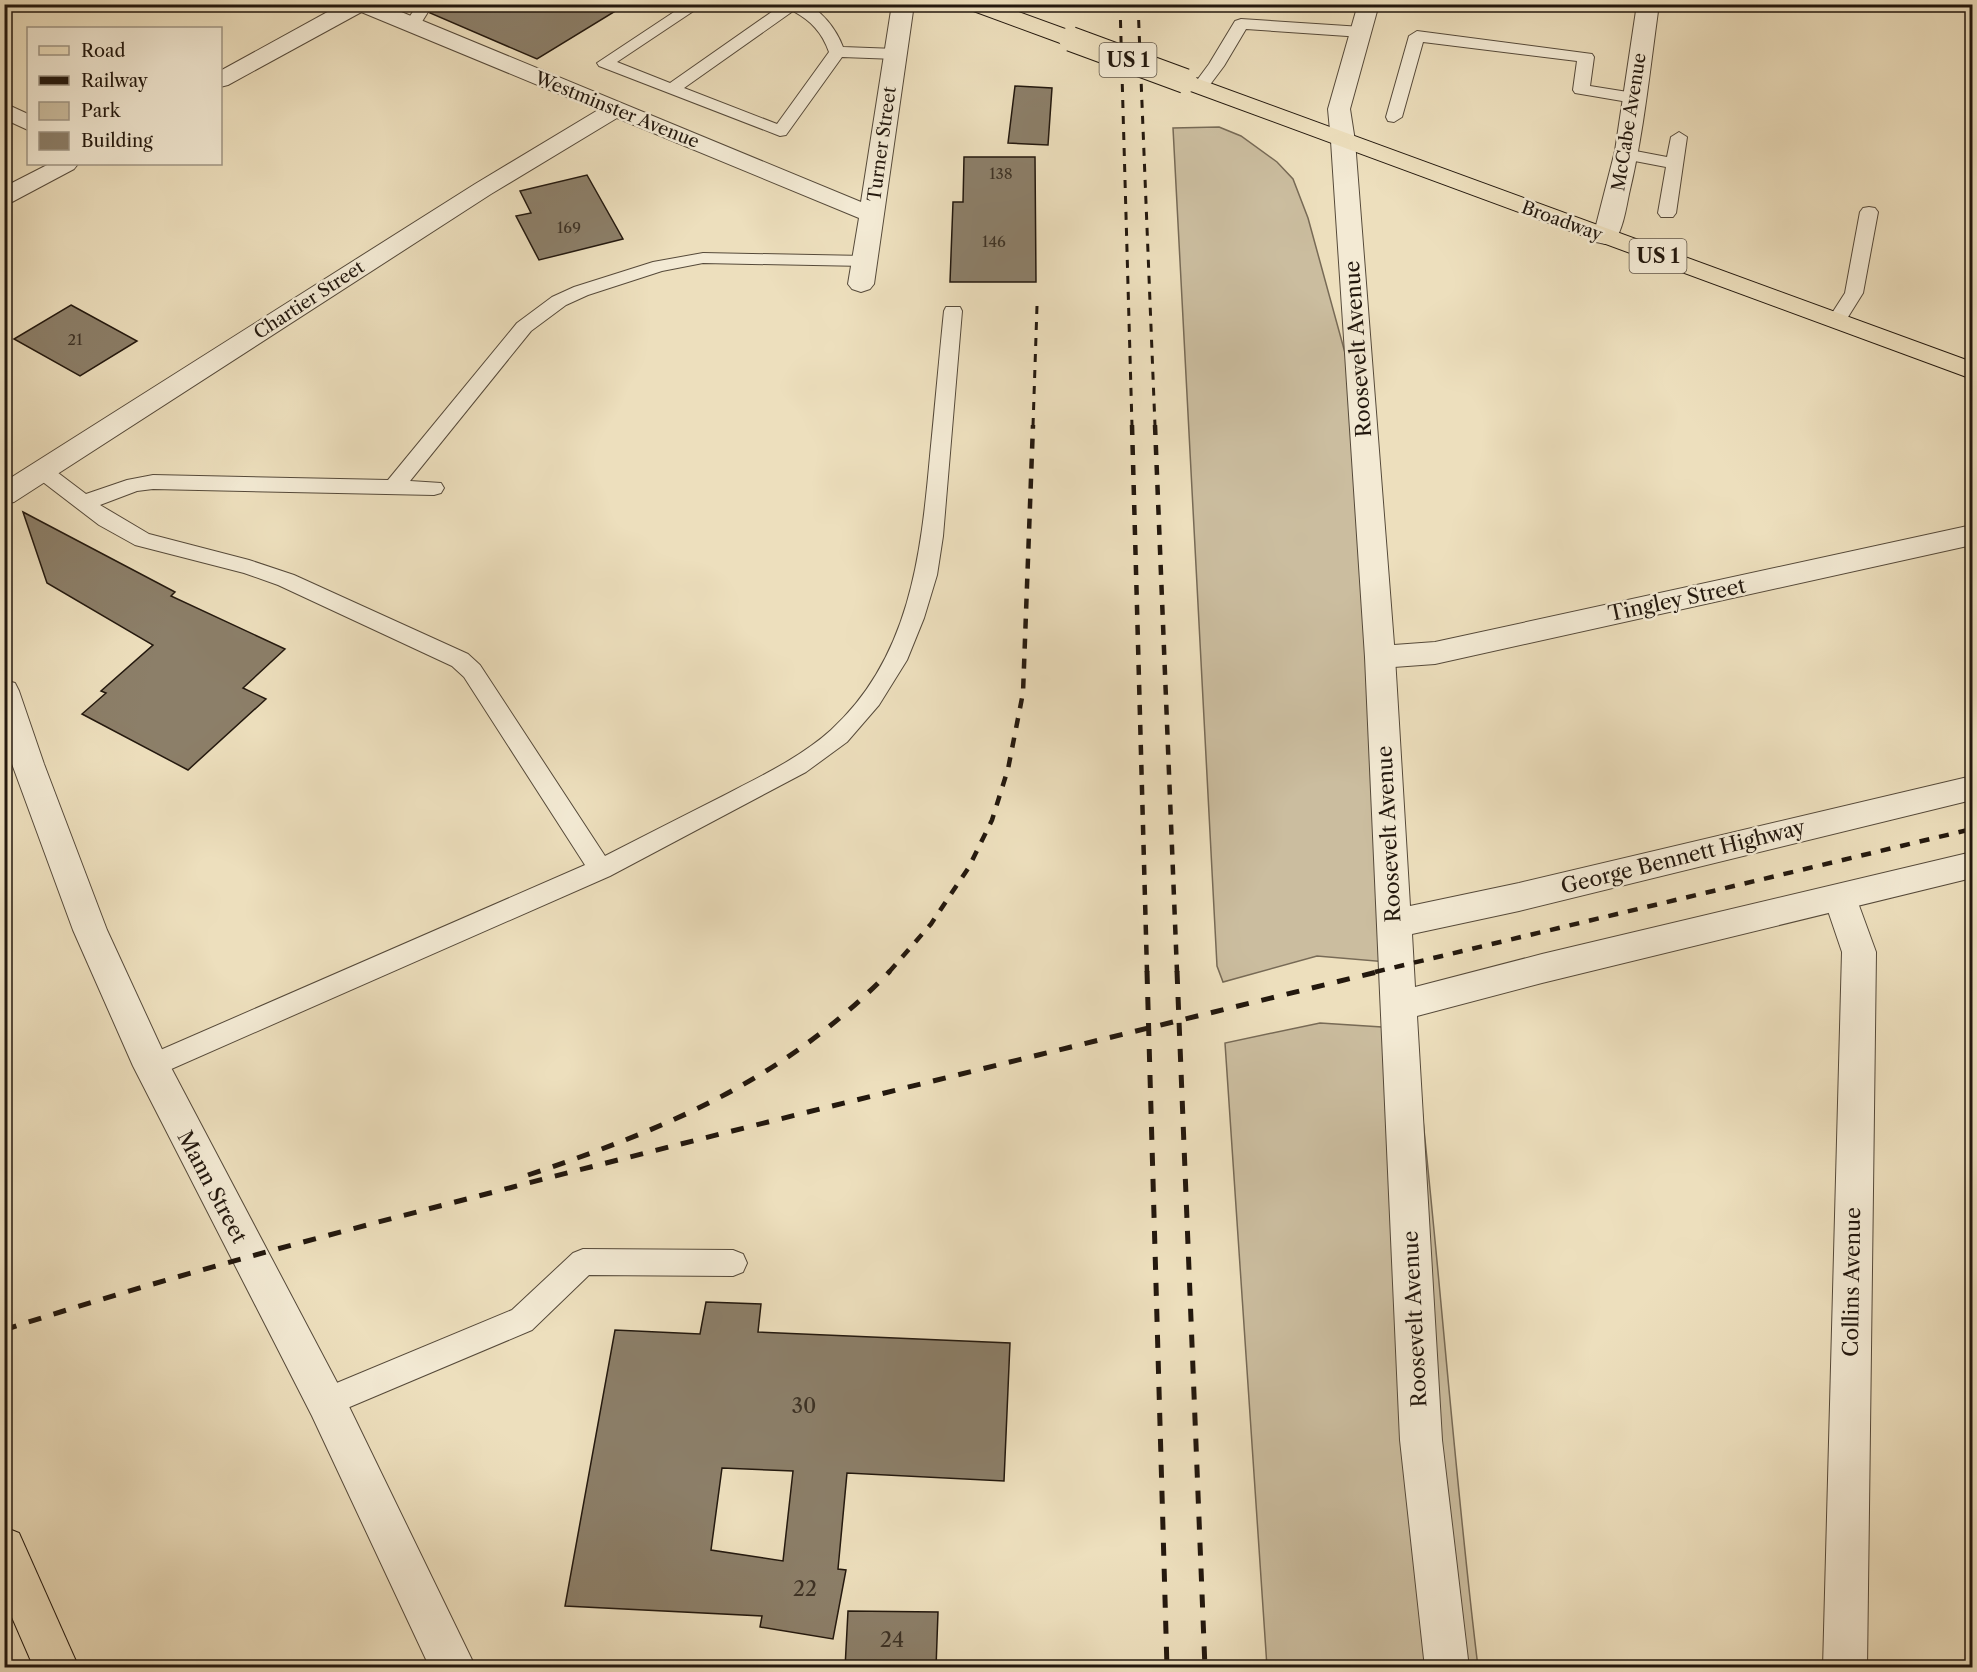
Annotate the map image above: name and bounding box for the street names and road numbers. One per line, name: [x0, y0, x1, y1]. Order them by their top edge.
road number: US 1: [1100, 43, 1156, 77]
street label: McCabe Avenue: [1607, 51, 1651, 193]
street label: Westminster Avenue: [531, 67, 702, 153]
street label: Turner Street: [863, 84, 901, 203]
street label: Broadway: [1518, 196, 1606, 246]
road number: US 1: [1630, 239, 1686, 273]
street label: Chartier Street: [250, 256, 369, 344]
street label: Roosevelt Avenue: [1339, 260, 1376, 438]
street label: Tingley Street: [1606, 573, 1748, 626]
street label: Roosevelt Avenue: [1371, 745, 1406, 923]
street label: George Bennett Highway: [1558, 814, 1808, 899]
street label: Mann Street: [172, 1126, 253, 1248]
street label: Collins Avenue: [1838, 1207, 1865, 1357]
street label: Roosevelt Avenue: [1397, 1230, 1432, 1408]

